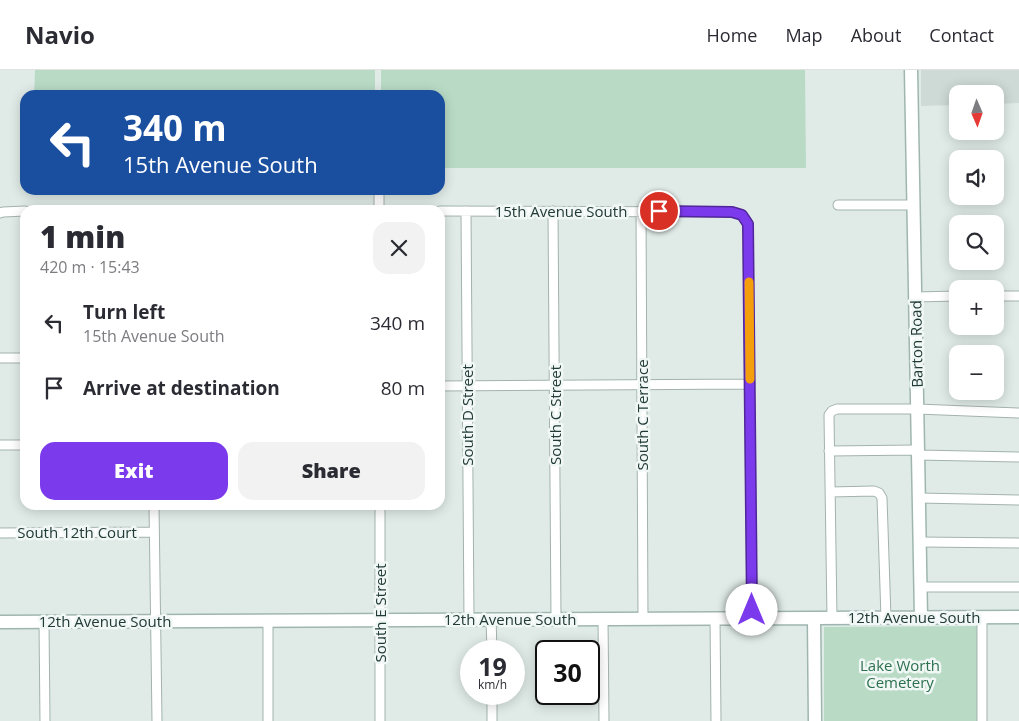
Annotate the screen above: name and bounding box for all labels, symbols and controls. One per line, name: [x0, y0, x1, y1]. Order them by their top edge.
text: Navio: [25, 18, 95, 51]
text: Home: [707, 23, 757, 47]
text: Map: [785, 23, 823, 47]
text: About: [851, 23, 901, 47]
text: Contact: [929, 23, 994, 47]
north arrow: [949, 85, 1004, 140]
map controls: [949, 85, 1004, 400]
text: 340 m: [123, 104, 227, 151]
icon: left: [40, 110, 105, 175]
text: 15th Avenue South: [123, 149, 318, 179]
button: sound: [949, 150, 1004, 205]
pin: [638, 190, 680, 232]
icon: arrive: [645, 197, 673, 225]
street label: 15th Avenue South: [495, 201, 627, 221]
button: search: [949, 215, 1004, 270]
text: 1 min: [40, 216, 125, 257]
button: close: [373, 222, 425, 274]
text: 420 m · 15:43: [40, 256, 140, 278]
button: +: [949, 280, 1004, 335]
text: Turn left: [83, 299, 165, 325]
street label: Barton Road: [905, 300, 927, 388]
icon: left: [40, 309, 68, 337]
text: 340 m: [370, 310, 425, 336]
text: 15th Avenue South: [83, 325, 225, 347]
button: −: [949, 345, 1004, 400]
street label: South C Terrace: [632, 359, 652, 471]
street label: South D Street: [457, 364, 477, 466]
street label: South C Street: [545, 365, 565, 465]
icon: arrive: [40, 374, 68, 402]
text: Arrive at destination: [83, 375, 280, 401]
text: 80 m: [381, 375, 425, 401]
button: Exit: [40, 442, 228, 500]
button: Share: [238, 442, 425, 500]
street label: South 12th Court: [17, 522, 137, 542]
street label: South E Street: [370, 563, 390, 663]
position arrow: [725, 583, 777, 635]
street label: 12th Avenue South: [848, 607, 980, 627]
street label: 12th Avenue South: [444, 609, 576, 629]
street label: 12th Avenue South: [39, 611, 171, 631]
speed limit sign: 30: [535, 640, 600, 705]
text: 19: [478, 649, 507, 683]
park label: Lake Worth Cemetery: [860, 655, 940, 692]
text: km/h: [478, 676, 507, 693]

